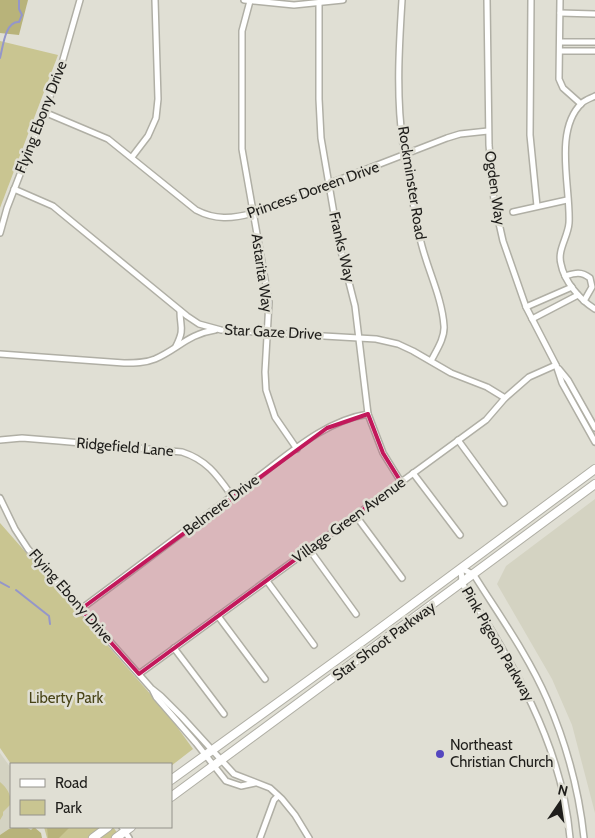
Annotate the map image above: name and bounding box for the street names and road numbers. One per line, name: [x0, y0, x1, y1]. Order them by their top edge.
street label: Flying Ebony Drive: [11, 58, 71, 176]
street label: Rockminster Road: [394, 125, 430, 241]
street label: Ogden Way: [481, 150, 509, 227]
street label: Princess Doreen Drive: [244, 158, 382, 222]
street label: Franks Way: [325, 210, 359, 284]
street label: Astarita Way: [248, 232, 276, 314]
street label: Star Gaze Drive: [224, 320, 323, 344]
street label: Ridgefield Lane: [76, 434, 175, 460]
street label: Belmere Drive: [180, 470, 263, 539]
street label: Village Green Avenue: [289, 473, 409, 567]
street label: Flying Ebony Drive: [25, 545, 117, 647]
street label: Pink Pigeon Parkway: [458, 584, 538, 705]
street label: Star Shoot Parkway: [329, 597, 439, 684]

